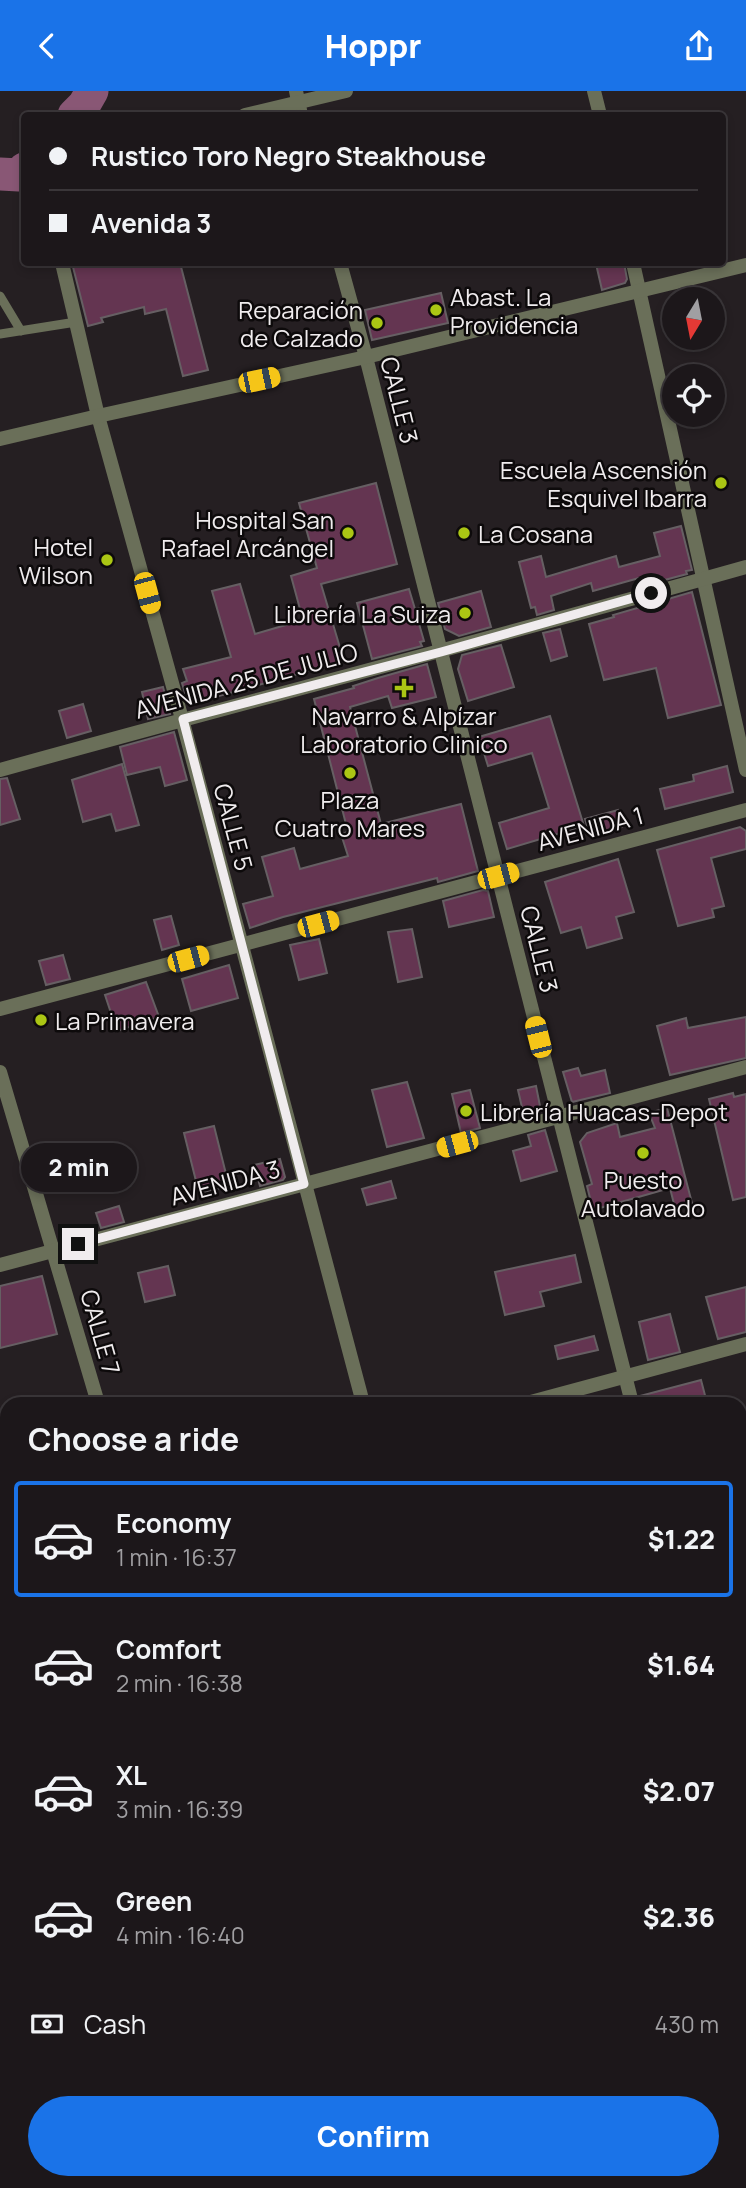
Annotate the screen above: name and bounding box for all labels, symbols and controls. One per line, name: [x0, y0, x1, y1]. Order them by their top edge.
text: Hoppr: [325, 24, 421, 68]
icon: back: [28, 27, 66, 65]
icon: share: [680, 27, 718, 65]
text: Rustico Toro Negro Steakhouse: [91, 138, 486, 174]
text: Avenida 3: [91, 205, 211, 241]
place label: Abast. La Providencia: [450, 280, 578, 341]
north arrow: [662, 287, 724, 350]
map controls: [662, 287, 725, 427]
place label: Reparación de Calzado: [238, 293, 363, 354]
marker: Abast. La Providencia: [428, 302, 444, 318]
marker: Reparación de Calzado: [369, 315, 385, 331]
street label: CALLE 3: [373, 353, 427, 447]
button: locate: [662, 364, 725, 427]
car: [237, 365, 282, 395]
place label: Escuela Ascensión Esquivel Ibarra: [500, 453, 707, 514]
marker: Escuela Ascensión Esquivel Ibarra: [713, 475, 729, 491]
place label: Hospital San Rafael Arcángel: [161, 503, 334, 564]
place label: La Cosana: [478, 517, 593, 550]
marker: Hospital San Rafael Arcángel: [340, 525, 356, 541]
marker: La Cosana: [456, 525, 472, 541]
place label: Hotel Wilson: [19, 530, 93, 591]
marker: Hotel Wilson: [99, 552, 115, 568]
car: [132, 570, 163, 616]
route start: [635, 577, 667, 609]
place label: Librería La Suiza: [274, 597, 451, 630]
marker: Librería La Suiza: [457, 605, 473, 621]
street label: AVENIDA 25 DE JULIO: [131, 634, 361, 726]
marker: Navarro & Alpízar Laboratorio Clinico: [394, 678, 414, 698]
place label: Navarro & Alpízar Laboratorio Clinico: [300, 699, 508, 760]
marker: Plaza Cuatro Mares: [342, 765, 358, 781]
street label: CALLE 5: [207, 780, 261, 874]
place label: Plaza Cuatro Mares: [275, 783, 425, 844]
street label: AVENIDA 1: [533, 798, 647, 858]
car: [475, 860, 522, 892]
street label: CALLE 3: [513, 902, 567, 996]
car: [295, 908, 342, 940]
car: [165, 943, 212, 975]
place label: La Primavera: [55, 1004, 195, 1037]
marker: La Primavera: [33, 1012, 49, 1028]
car: [523, 1014, 554, 1060]
place label: Librería Huacas-Depot: [480, 1095, 728, 1128]
marker: Librería Huacas-Depot: [458, 1103, 474, 1119]
car: [434, 1128, 481, 1160]
callout: 2 min: [20, 1143, 136, 1191]
marker: Puesto Autolavado: [635, 1145, 651, 1161]
text: 2 min: [49, 1151, 110, 1183]
street label: AVENIDA 3: [166, 1151, 284, 1213]
place label: Puesto Autolavado: [581, 1163, 705, 1224]
route end: [62, 1228, 94, 1260]
street label: CALLE 7: [73, 1286, 129, 1378]
text: Choose a ride: [28, 1417, 239, 1461]
text: Economy: [116, 1505, 231, 1541]
icon: car: [32, 1508, 95, 1571]
text: $1.22: [648, 1521, 715, 1557]
text: 1 min · 16:37: [116, 1541, 237, 1573]
text: Comfort: [116, 1631, 222, 1667]
icon: car: [32, 1634, 95, 1697]
text: $1.64: [647, 1647, 715, 1683]
text: 2 min · 16:38: [116, 1667, 243, 1699]
text: XL: [116, 1757, 147, 1793]
icon: car: [32, 1760, 95, 1823]
text: $2.07: [643, 1773, 715, 1809]
text: 3 min · 16:39: [116, 1793, 243, 1825]
text: Green: [116, 1883, 192, 1919]
icon: car: [32, 1886, 95, 1949]
text: $2.36: [643, 1899, 715, 1935]
text: 4 min · 16:40: [116, 1919, 245, 1951]
icon: cash: [28, 2005, 66, 2043]
text: Cash: [84, 2006, 146, 2042]
text: 430 m: [655, 2008, 719, 2040]
button: Confirm: [28, 2096, 719, 2176]

